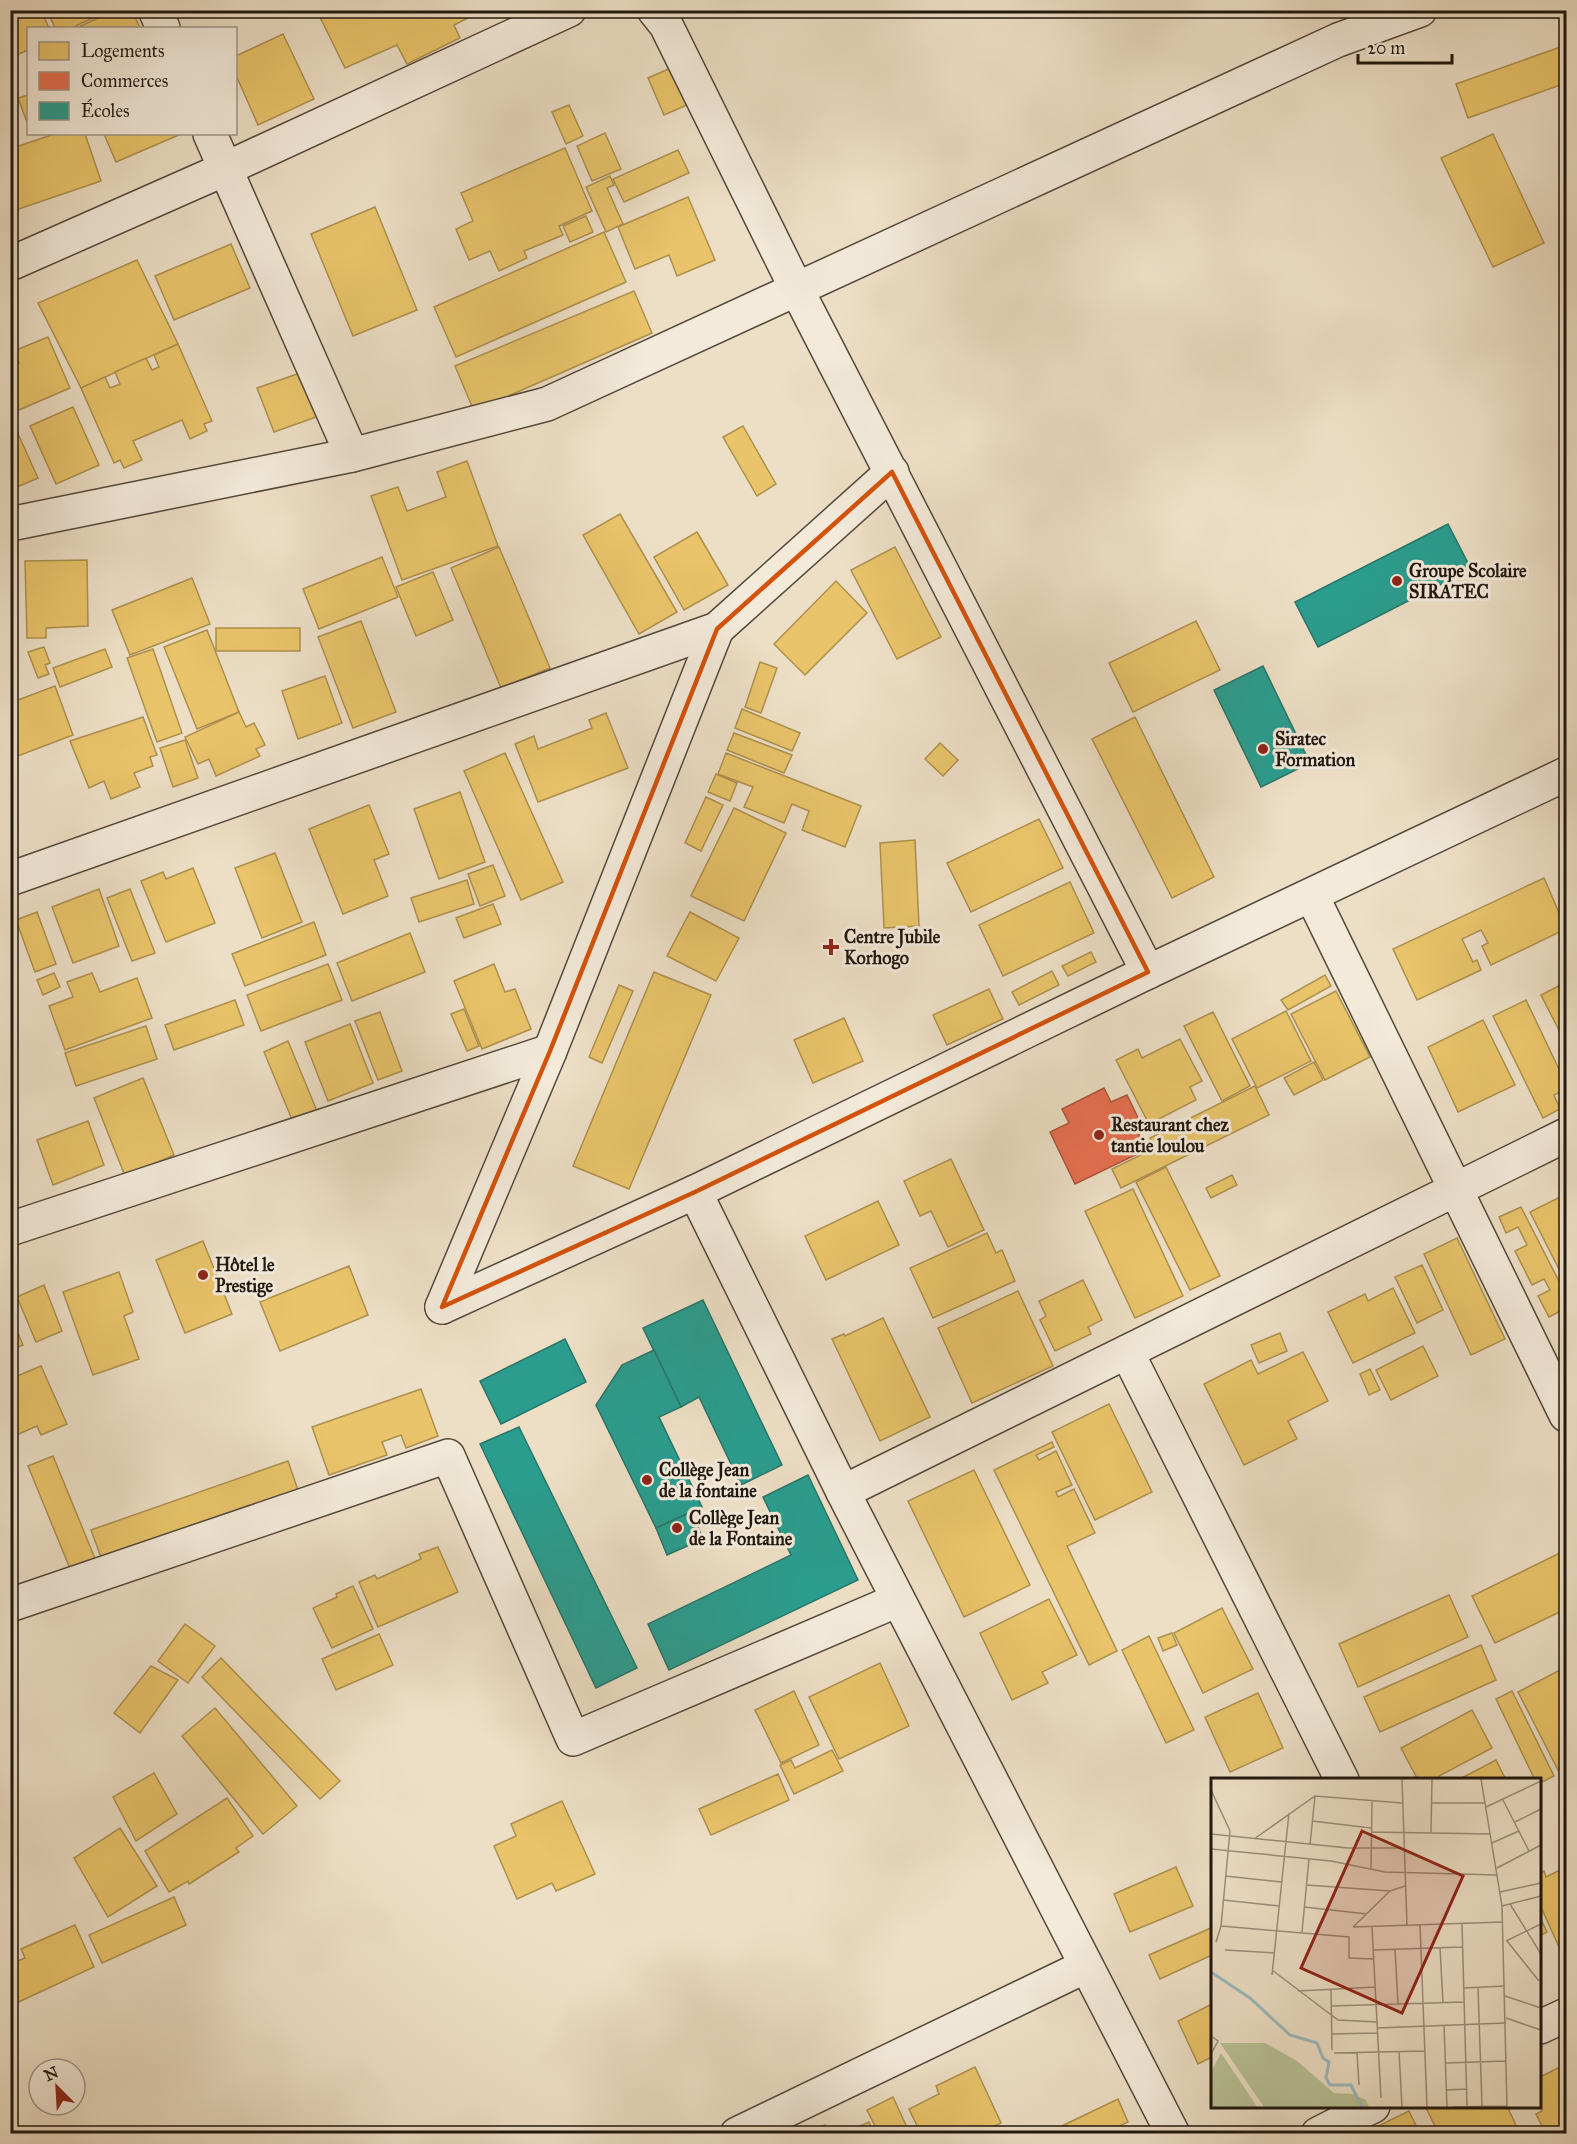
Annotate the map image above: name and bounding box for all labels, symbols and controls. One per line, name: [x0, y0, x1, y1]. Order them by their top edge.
legend: [27, 27, 237, 135]
scale bar: [1358, 27, 1452, 65]
text: 20 m: [1367, 37, 1405, 59]
text: Logements: [81, 40, 165, 63]
text: Commerces: [81, 70, 168, 92]
text: Écoles: [81, 98, 130, 122]
place label: Groupe Scolaire SIRATEC: [1409, 560, 1527, 603]
marker: Groupe Scolaire SIRATEC: [1390, 574, 1404, 588]
place label: Siratec Formation: [1275, 728, 1355, 771]
marker: Siratec Formation: [1256, 742, 1270, 756]
place label: Centre Jubile Korhogo: [844, 926, 941, 970]
marker: Centre Jubile Korhogo: [822, 938, 840, 956]
place label: Restaurant chez tantie loulou: [1110, 1114, 1229, 1157]
marker: Restaurant chez tantie loulou: [1092, 1128, 1106, 1142]
place label: Hôtel le Prestige: [215, 1254, 275, 1298]
marker: Hôtel le Prestige: [196, 1268, 210, 1282]
place label: Collège Jean de la fontaine: [659, 1459, 757, 1502]
marker: Collège Jean de la fontaine: [640, 1473, 654, 1487]
place label: Collège Jean de la Fontaine: [689, 1507, 793, 1550]
marker: Collège Jean de la Fontaine: [670, 1521, 684, 1535]
inset map: [1211, 1778, 1541, 2108]
north arrow: [27, 2057, 87, 2117]
text: N: [41, 2062, 62, 2085]

